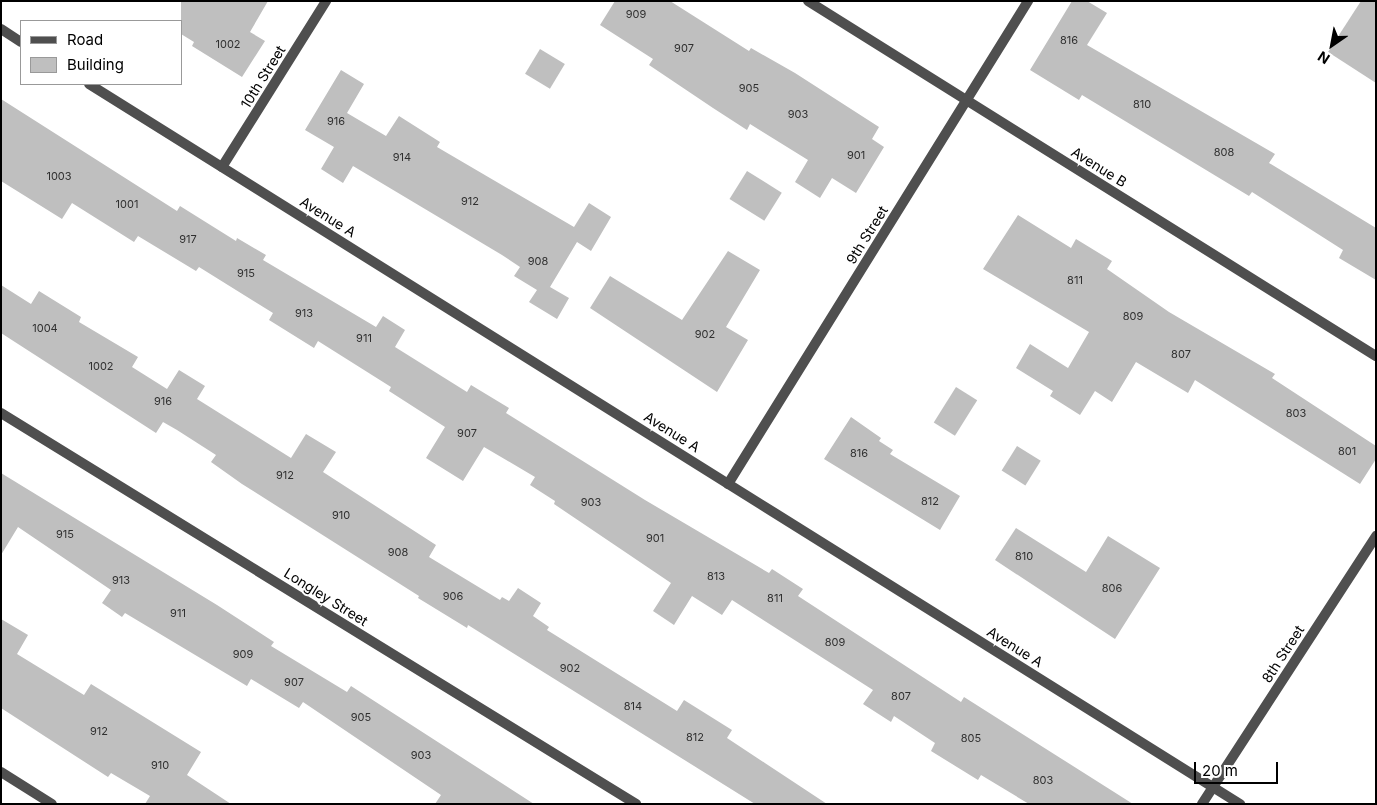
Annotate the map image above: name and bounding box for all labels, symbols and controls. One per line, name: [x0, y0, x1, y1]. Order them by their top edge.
house number: 909: [626, 7, 646, 21]
legend: [20, 20, 182, 85]
north arrow: [1307, 20, 1357, 70]
text: Road: [67, 30, 103, 49]
house number: 816: [1060, 33, 1078, 47]
house number: 1002: [215, 37, 241, 51]
house number: 907: [674, 41, 694, 55]
street label: 10th Street: [237, 42, 289, 112]
text: N: [1314, 48, 1333, 68]
text: Building: [67, 55, 124, 74]
house number: 905: [739, 81, 759, 95]
house number: 810: [1133, 97, 1151, 111]
house number: 903: [788, 107, 808, 121]
house number: 916: [327, 114, 345, 128]
street label: Avenue B: [1068, 143, 1130, 191]
house number: 808: [1214, 145, 1234, 159]
house number: 901: [847, 148, 865, 162]
house number: 914: [393, 150, 411, 164]
house number: 1003: [46, 169, 72, 183]
street label: Avenue A: [297, 193, 359, 241]
house number: 912: [461, 194, 479, 208]
house number: 1001: [116, 197, 138, 211]
street label: 9th Street: [843, 203, 891, 267]
house number: 917: [179, 232, 197, 246]
house number: 908: [528, 254, 548, 268]
house number: 915: [237, 266, 255, 280]
house number: 811: [1067, 273, 1083, 287]
house number: 913: [295, 306, 313, 320]
house number: 809: [1123, 309, 1143, 323]
house number: 1004: [32, 321, 58, 335]
house number: 902: [695, 327, 715, 341]
house number: 911: [356, 331, 372, 345]
house number: 807: [1171, 347, 1191, 361]
house number: 1002: [88, 359, 114, 373]
house number: 916: [154, 394, 172, 408]
house number: 803: [1286, 406, 1306, 420]
street label: Avenue A: [641, 408, 703, 456]
house number: 907: [457, 426, 477, 440]
house number: 801: [1338, 444, 1356, 458]
house number: 816: [850, 446, 868, 460]
house number: 912: [276, 468, 294, 482]
house number: 812: [921, 494, 939, 508]
house number: 903: [581, 495, 601, 509]
house number: 910: [332, 508, 350, 522]
house number: 915: [56, 527, 74, 541]
house number: 901: [646, 531, 664, 545]
house number: 908: [388, 545, 408, 559]
house number: 810: [1015, 549, 1033, 563]
street label: Longley Street: [281, 565, 371, 629]
house number: 813: [707, 569, 725, 583]
house number: 913: [112, 573, 130, 587]
house number: 806: [1102, 581, 1122, 595]
house number: 906: [443, 589, 463, 603]
house number: 811: [767, 591, 783, 605]
house number: 911: [170, 606, 186, 620]
street label: 8th Street: [1258, 622, 1308, 686]
street label: Avenue A: [984, 623, 1046, 671]
house number: 809: [825, 635, 845, 649]
house number: 909: [233, 647, 253, 661]
house number: 902: [560, 661, 580, 675]
house number: 907: [284, 675, 304, 689]
house number: 807: [891, 689, 911, 703]
house number: 814: [624, 699, 642, 713]
house number: 905: [351, 710, 371, 724]
house number: 912: [90, 724, 108, 738]
house number: 812: [686, 730, 704, 744]
house number: 805: [961, 731, 981, 745]
house number: 903: [411, 748, 431, 762]
scale bar: [1197, 752, 1281, 784]
house number: 910: [151, 758, 169, 772]
text: 20 m: [1202, 761, 1238, 780]
house number: 803: [1033, 773, 1053, 787]

